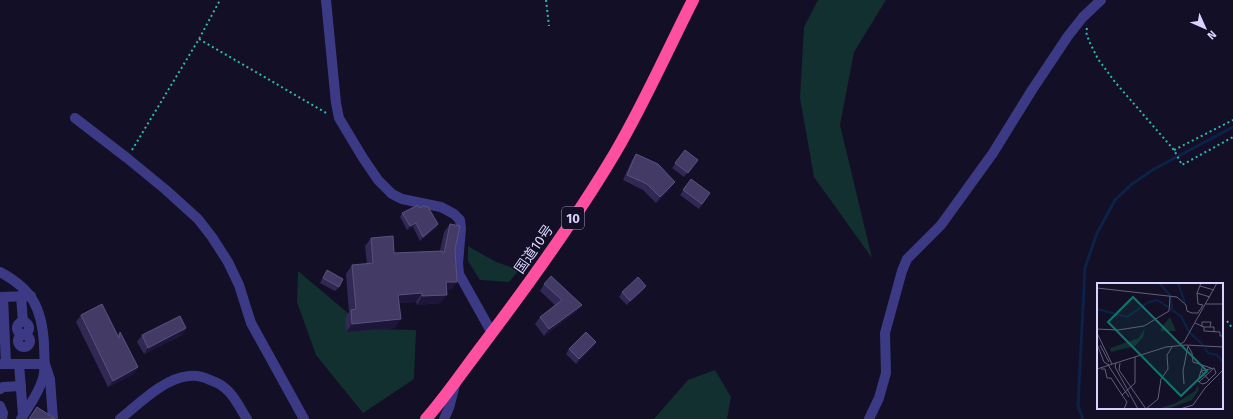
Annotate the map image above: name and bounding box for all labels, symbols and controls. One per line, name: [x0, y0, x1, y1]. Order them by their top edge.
north arrow: [1185, 8, 1225, 48]
text: N: [1205, 28, 1219, 42]
road number: 10: [562, 207, 584, 229]
street label: 国道10号: [511, 221, 557, 277]
inset map: [1097, 283, 1223, 409]

